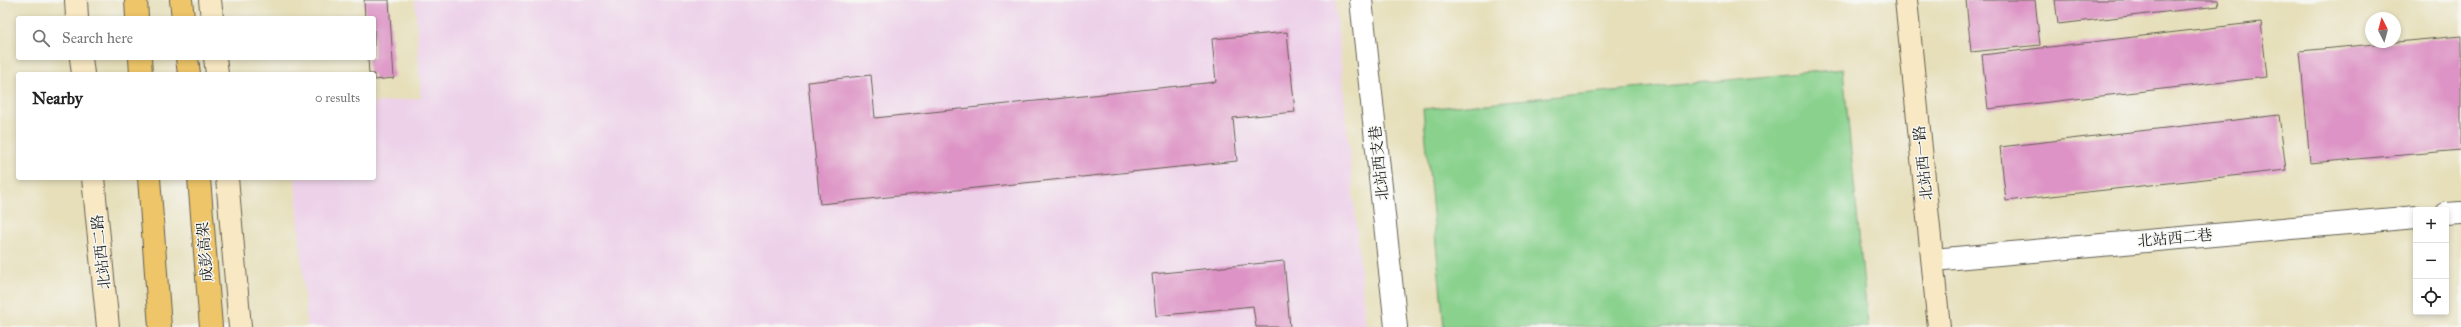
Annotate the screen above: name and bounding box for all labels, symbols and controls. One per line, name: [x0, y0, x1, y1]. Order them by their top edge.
north arrow: [2365, 12, 2401, 48]
search box: [16, 16, 376, 60]
icon: search: [30, 27, 52, 49]
text: Search here: [62, 29, 133, 47]
text: Nearby: [32, 88, 83, 109]
text: 0 results: [315, 90, 360, 106]
street label: 北站西支巷: [1366, 125, 1392, 201]
street label: 北站西一路: [1910, 125, 1936, 201]
map controls: [2413, 207, 2449, 315]
button: +: [2413, 207, 2449, 243]
street label: 北站西二路: [88, 214, 114, 290]
street label: 成彭高架: [193, 221, 217, 283]
street label: 北站西二巷: [2137, 226, 2213, 250]
button: −: [2413, 243, 2449, 279]
button: locate: [2413, 279, 2449, 315]

